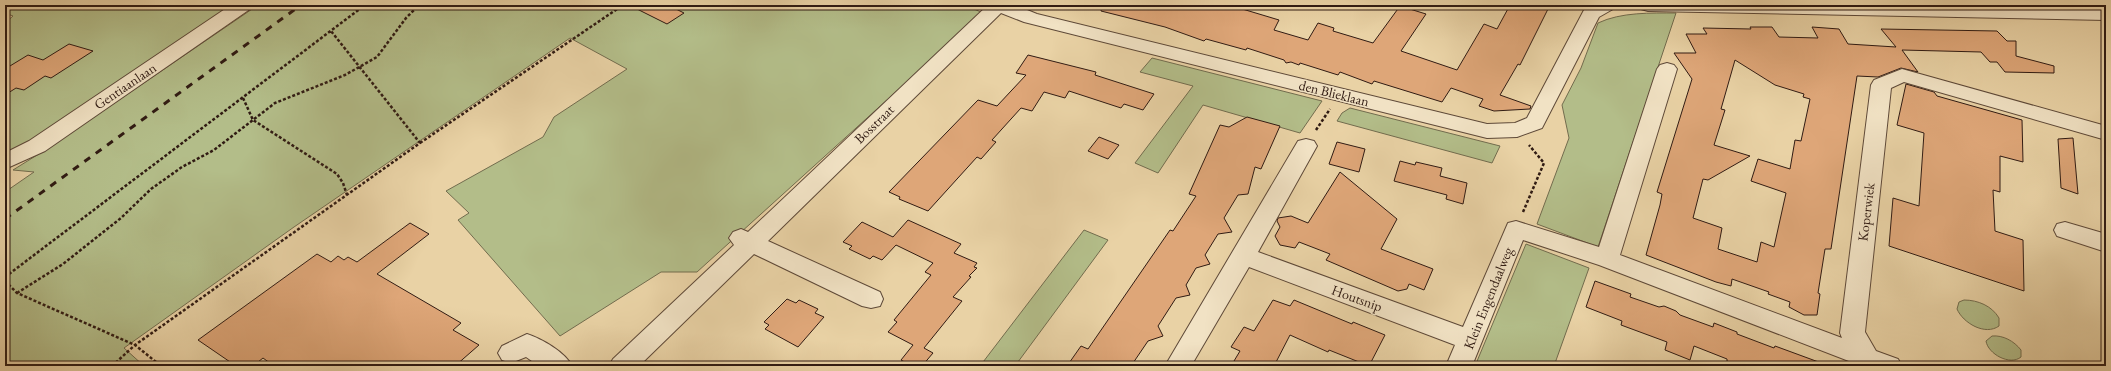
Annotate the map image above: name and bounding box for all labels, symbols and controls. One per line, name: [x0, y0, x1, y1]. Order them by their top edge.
street label: Gentiaanlaan: [90, 58, 160, 113]
street label: den Blieklaan: [1297, 76, 1372, 111]
street label: Bosstraat: [850, 100, 898, 147]
street label: Koperwiek: [1853, 181, 1879, 242]
street label: Klein Engendaalweg: [1459, 243, 1517, 352]
street label: Houtsnip: [1329, 281, 1385, 315]

